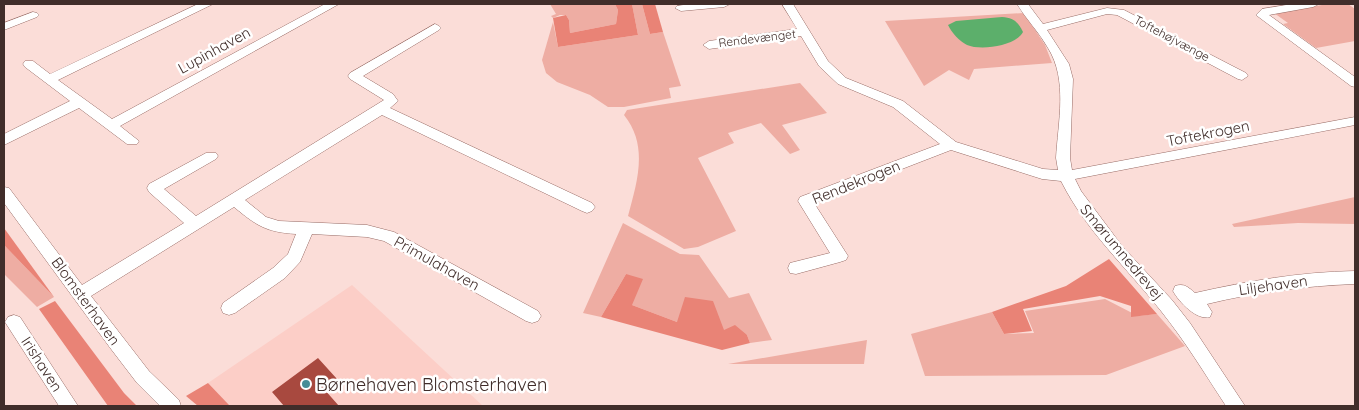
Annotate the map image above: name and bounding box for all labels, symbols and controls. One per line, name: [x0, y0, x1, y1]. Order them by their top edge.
street label: Toftehøjvænge: [1132, 12, 1213, 64]
street label: Lupinhaven: [174, 22, 254, 78]
street label: Rendevænget: [717, 26, 797, 50]
street label: Toftekrogen: [1165, 116, 1251, 150]
street label: Rendekrogen: [809, 156, 903, 208]
street label: Smørumnedrevej: [1076, 200, 1168, 304]
street label: Primulahaven: [391, 232, 483, 294]
street label: Blomsterhaven: [48, 253, 124, 349]
street label: Liljehaven: [1237, 271, 1309, 299]
street label: Irishaven: [17, 333, 67, 395]
place label: Børnehaven Blomsterhaven: [316, 373, 547, 396]
marker: Børnehaven Blomsterhaven: [300, 378, 312, 390]

